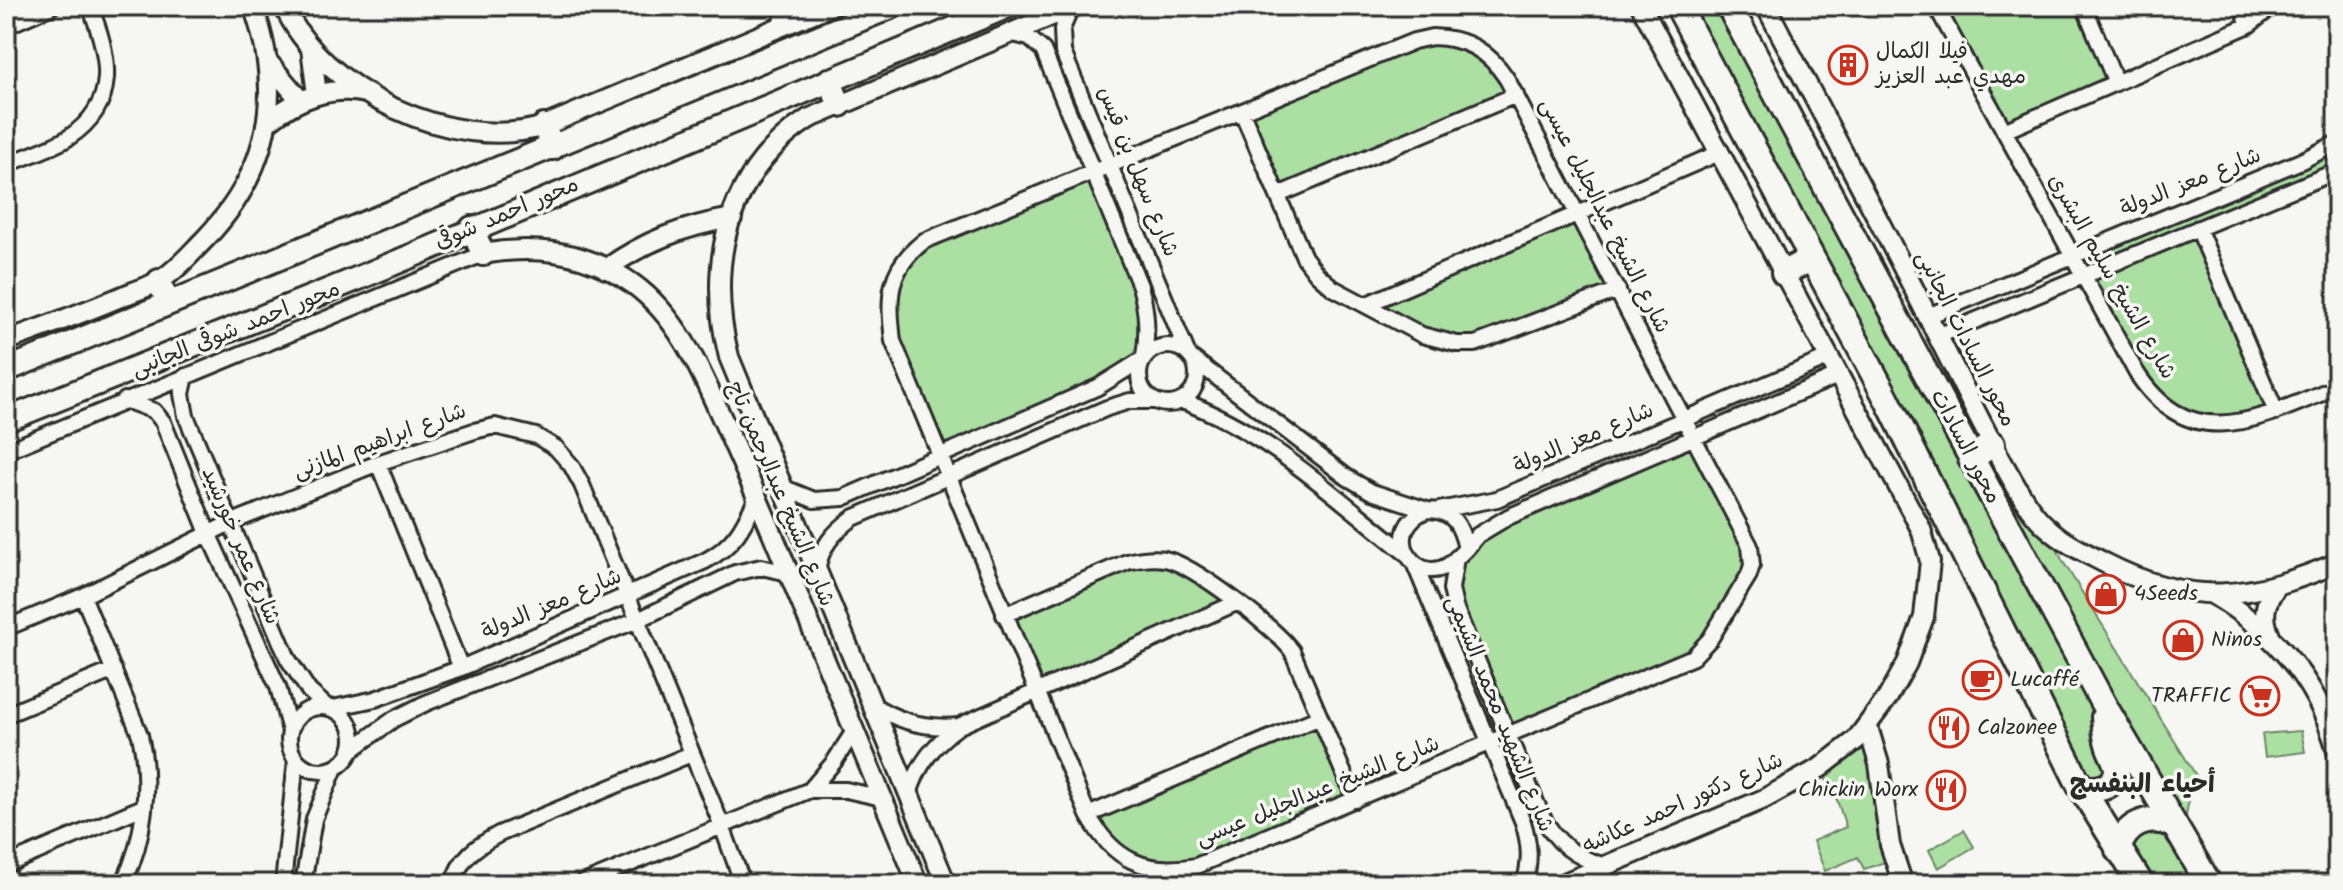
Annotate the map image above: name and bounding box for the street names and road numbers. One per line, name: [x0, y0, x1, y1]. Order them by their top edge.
street label: شارع سهل بن قيس: [1087, 81, 1187, 263]
street label: شارع الشيخ عبدالجليل عيسى: [1529, 92, 1679, 340]
street label: شارع معز الدولة: [2115, 139, 2267, 227]
street label: شارع الشيخ سليم البشرى: [2038, 167, 2184, 387]
street label: محور احمد شوقى: [429, 168, 585, 260]
street label: محور السادات الجانبى: [1905, 244, 2025, 434]
street label: محور احمد شوقى الجانبى: [126, 272, 346, 388]
street label: شارع الشيخ عبدالرحمن تاج: [717, 376, 843, 612]
street label: محور السادات: [1920, 383, 2010, 511]
street label: شارع ابراهيم المازنى: [288, 394, 472, 490]
street label: شارع معز الدولة: [1508, 394, 1660, 484]
street label: شارع عمر خورشيد: [191, 462, 289, 630]
street label: شارع معز الدولة: [476, 560, 628, 650]
street label: شارع الشهيد محمد الشيمى: [1435, 590, 1563, 838]
street label: شارع الشيخ عبدالجليل عيسى: [1191, 727, 1445, 857]
street label: شارع دكتور احمد عكاشه: [1577, 744, 1789, 864]

